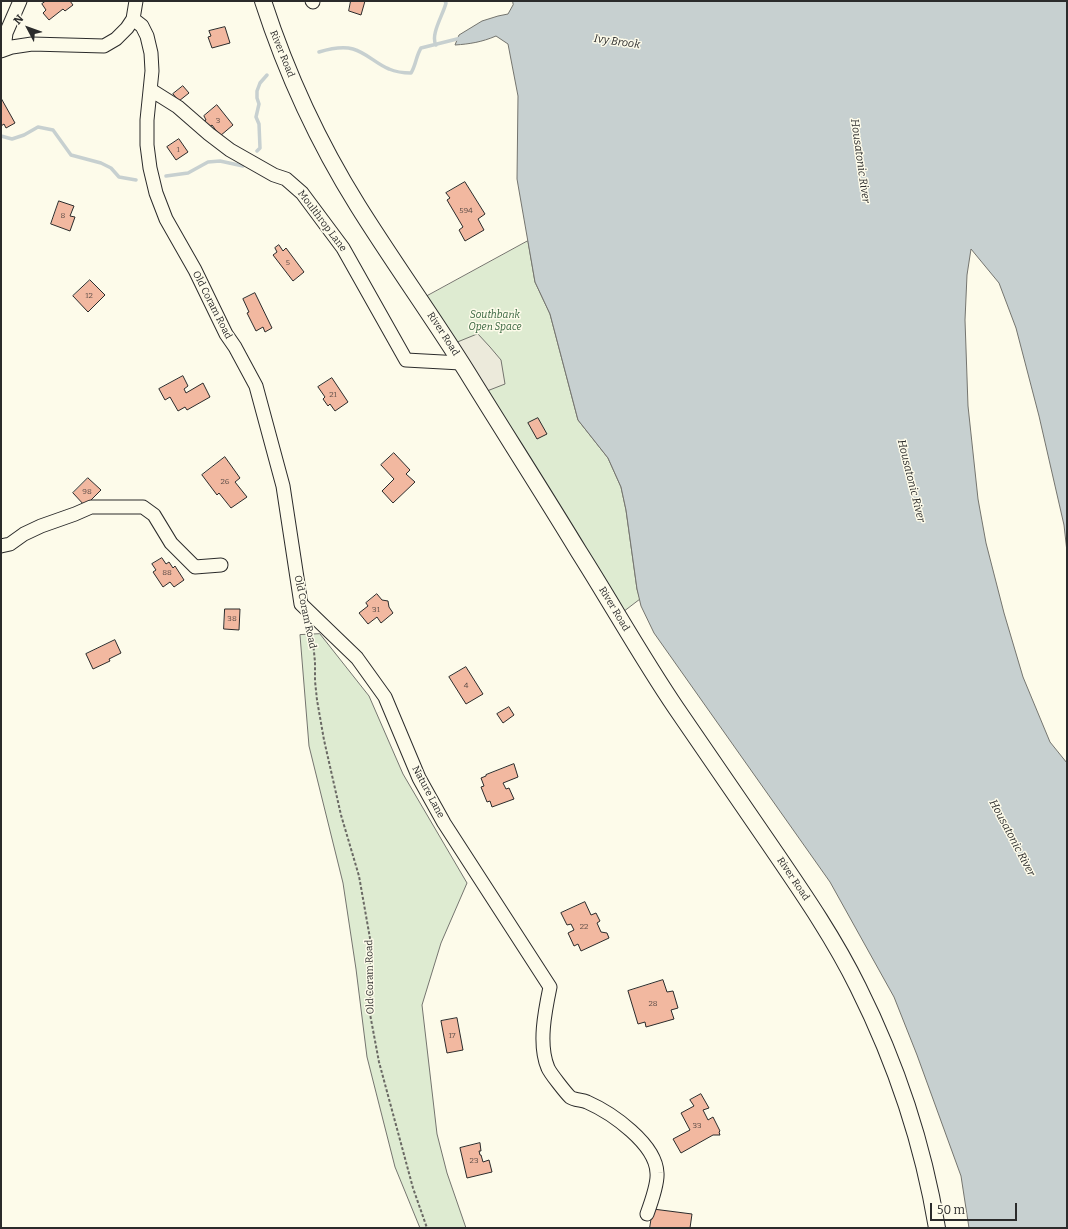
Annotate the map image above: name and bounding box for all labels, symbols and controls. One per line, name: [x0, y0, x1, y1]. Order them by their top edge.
north arrow: [8, 8, 48, 48]
text: N: [11, 12, 26, 27]
street label: River Road: [267, 29, 297, 79]
water label: Ivy Brook: [593, 32, 641, 52]
house number: 3: [216, 116, 220, 126]
water label: Housatonic River: [848, 118, 872, 204]
house number: 1: [176, 145, 180, 155]
street label: Moulthrop Lane: [295, 188, 349, 254]
house number: 594: [459, 206, 473, 216]
house number: 8: [61, 211, 65, 221]
house number: 5: [286, 258, 290, 268]
street label: Old Coram Road: [190, 269, 234, 341]
house number: 12: [85, 291, 93, 301]
park label: Southbank Open Space: [468, 309, 522, 332]
street label: River Road: [424, 310, 462, 358]
house number: 21: [329, 390, 337, 400]
water label: Housatonic River: [894, 438, 928, 524]
house number: 26: [220, 477, 230, 487]
house number: 98: [82, 487, 92, 497]
house number: 88: [162, 568, 172, 578]
street label: Old Coram Road: [291, 574, 319, 650]
street label: River Road: [596, 585, 632, 633]
house number: 31: [372, 605, 380, 615]
house number: 38: [227, 614, 237, 624]
house number: 4: [464, 681, 468, 691]
street label: Nature Lane: [409, 764, 447, 820]
water label: Housatonic River: [986, 797, 1038, 879]
street label: River Road: [774, 855, 812, 903]
house number: 22: [580, 922, 588, 932]
street label: Old Coram Road: [363, 940, 377, 1014]
house number: 28: [648, 999, 658, 1009]
house number: 17: [448, 1031, 456, 1041]
house number: 33: [693, 1121, 701, 1131]
house number: 23: [470, 1156, 478, 1166]
scale bar: [932, 1195, 1019, 1221]
text: 50 m: [937, 1203, 965, 1217]

